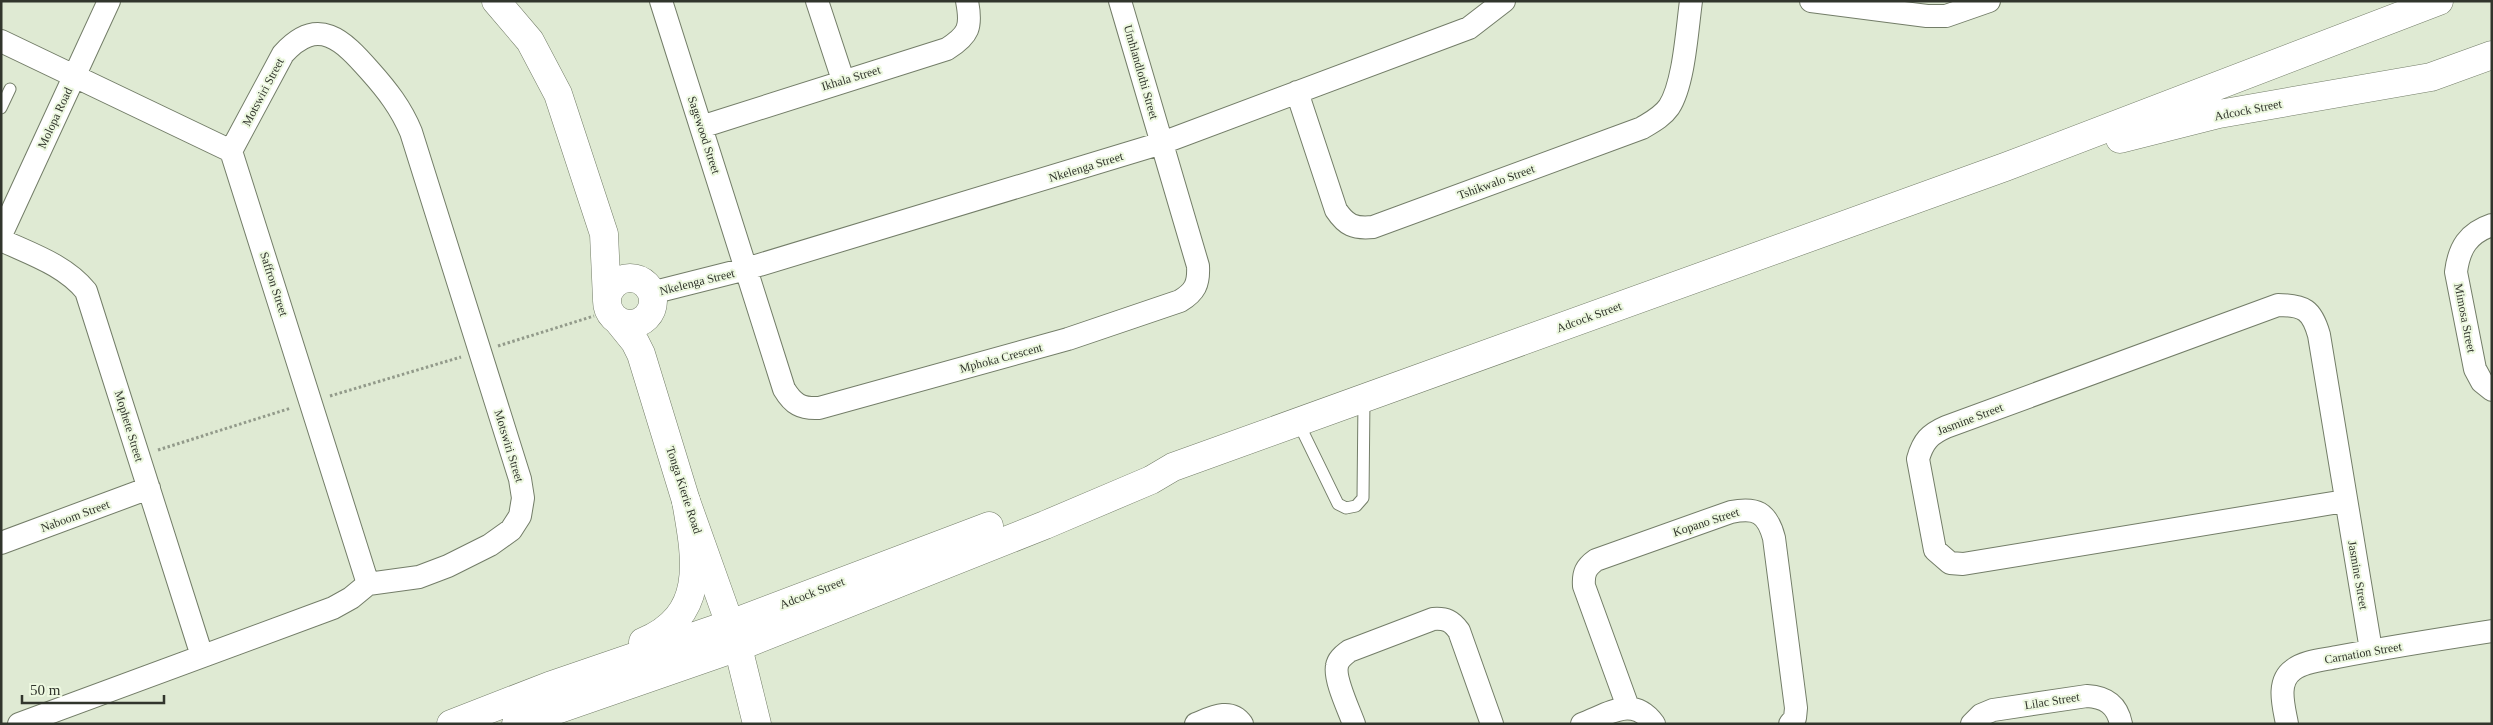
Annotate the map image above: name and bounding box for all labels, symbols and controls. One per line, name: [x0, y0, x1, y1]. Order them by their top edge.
street label: Umhlandlothi Street: [1121, 23, 1161, 122]
street label: Motswiri Street: [239, 55, 287, 128]
street label: Ikhala Street: [820, 62, 883, 94]
street label: Molopa Road: [35, 85, 75, 151]
street label: Sagewood Street: [685, 94, 723, 176]
street label: Adcock Street: [2213, 96, 2284, 123]
street label: Nkelenga Street: [1047, 149, 1125, 185]
street label: Tshikwalo Street: [1456, 161, 1537, 202]
street label: Saffron Street: [257, 250, 291, 319]
street label: Nkelenga Street: [658, 266, 737, 298]
street label: Mimosa Street: [2451, 282, 2479, 355]
street label: Adcock Street: [1555, 299, 1624, 335]
street label: Mphoka Crescent: [958, 340, 1044, 376]
street label: Mophete Street: [112, 389, 147, 464]
street label: Jasmine Street: [1935, 400, 2006, 438]
street label: Motswiri Street: [491, 408, 527, 485]
street label: Tonga Kierie Road: [663, 444, 705, 536]
street label: Naboom Street: [39, 497, 112, 535]
street label: Kopano Street: [1671, 504, 1742, 539]
street label: Jasmine Street: [2345, 539, 2371, 611]
street label: Adcock Street: [778, 574, 847, 612]
street label: Carnation Street: [2323, 639, 2403, 667]
scale bar: [22, 672, 165, 704]
text: 50 m: [30, 682, 61, 698]
street label: Lilac Street: [2023, 690, 2081, 712]

